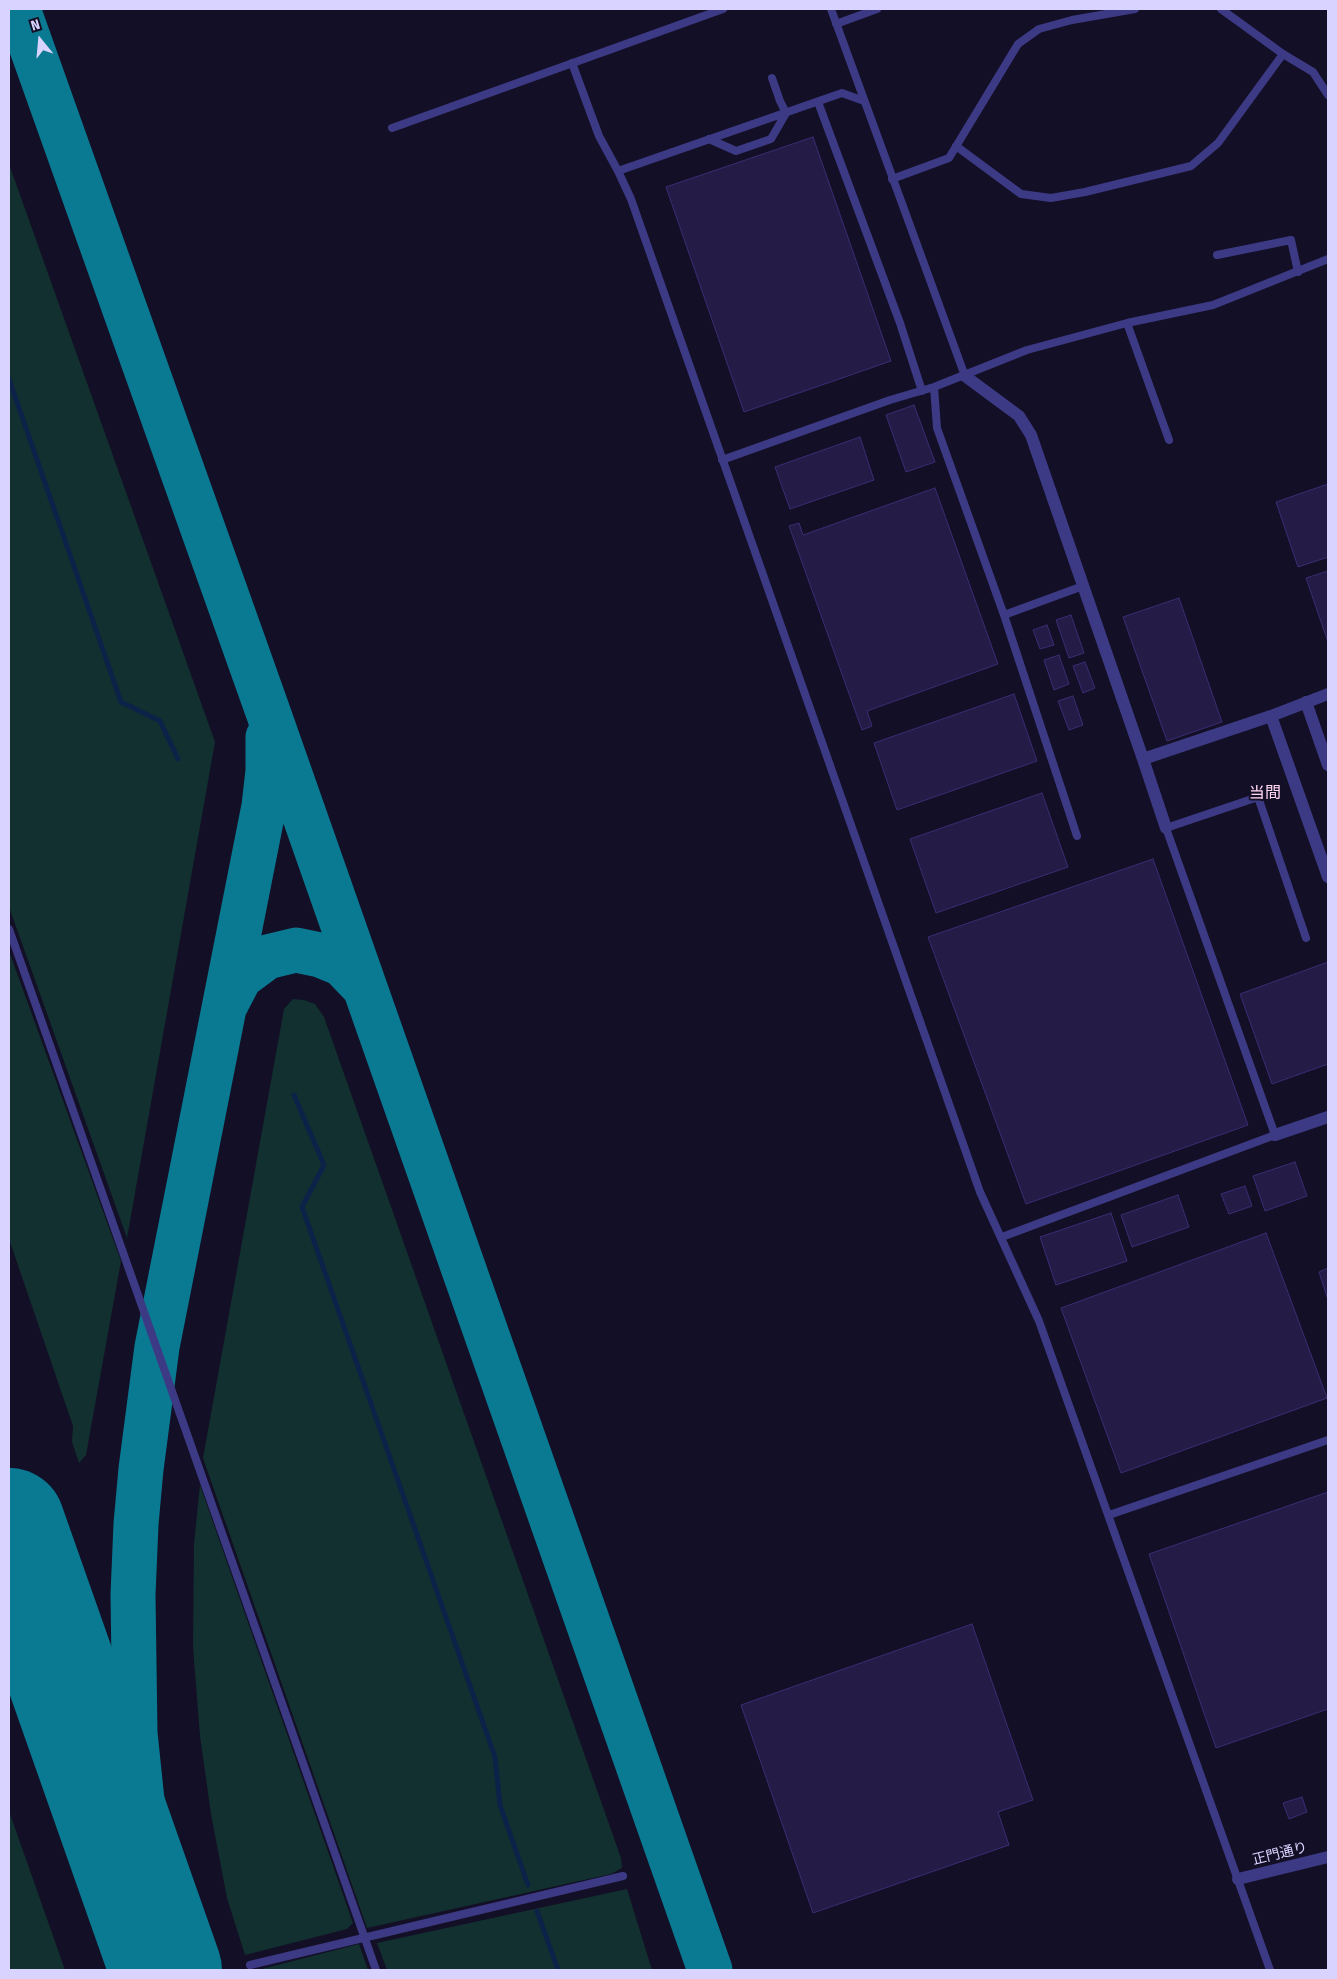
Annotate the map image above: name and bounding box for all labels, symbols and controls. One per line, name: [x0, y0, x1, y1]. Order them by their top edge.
north arrow: [15, 15, 65, 65]
text: N: [29, 16, 42, 35]
district label: 当間: [1249, 784, 1281, 804]
street label: 正門通り: [1251, 1839, 1309, 1869]

